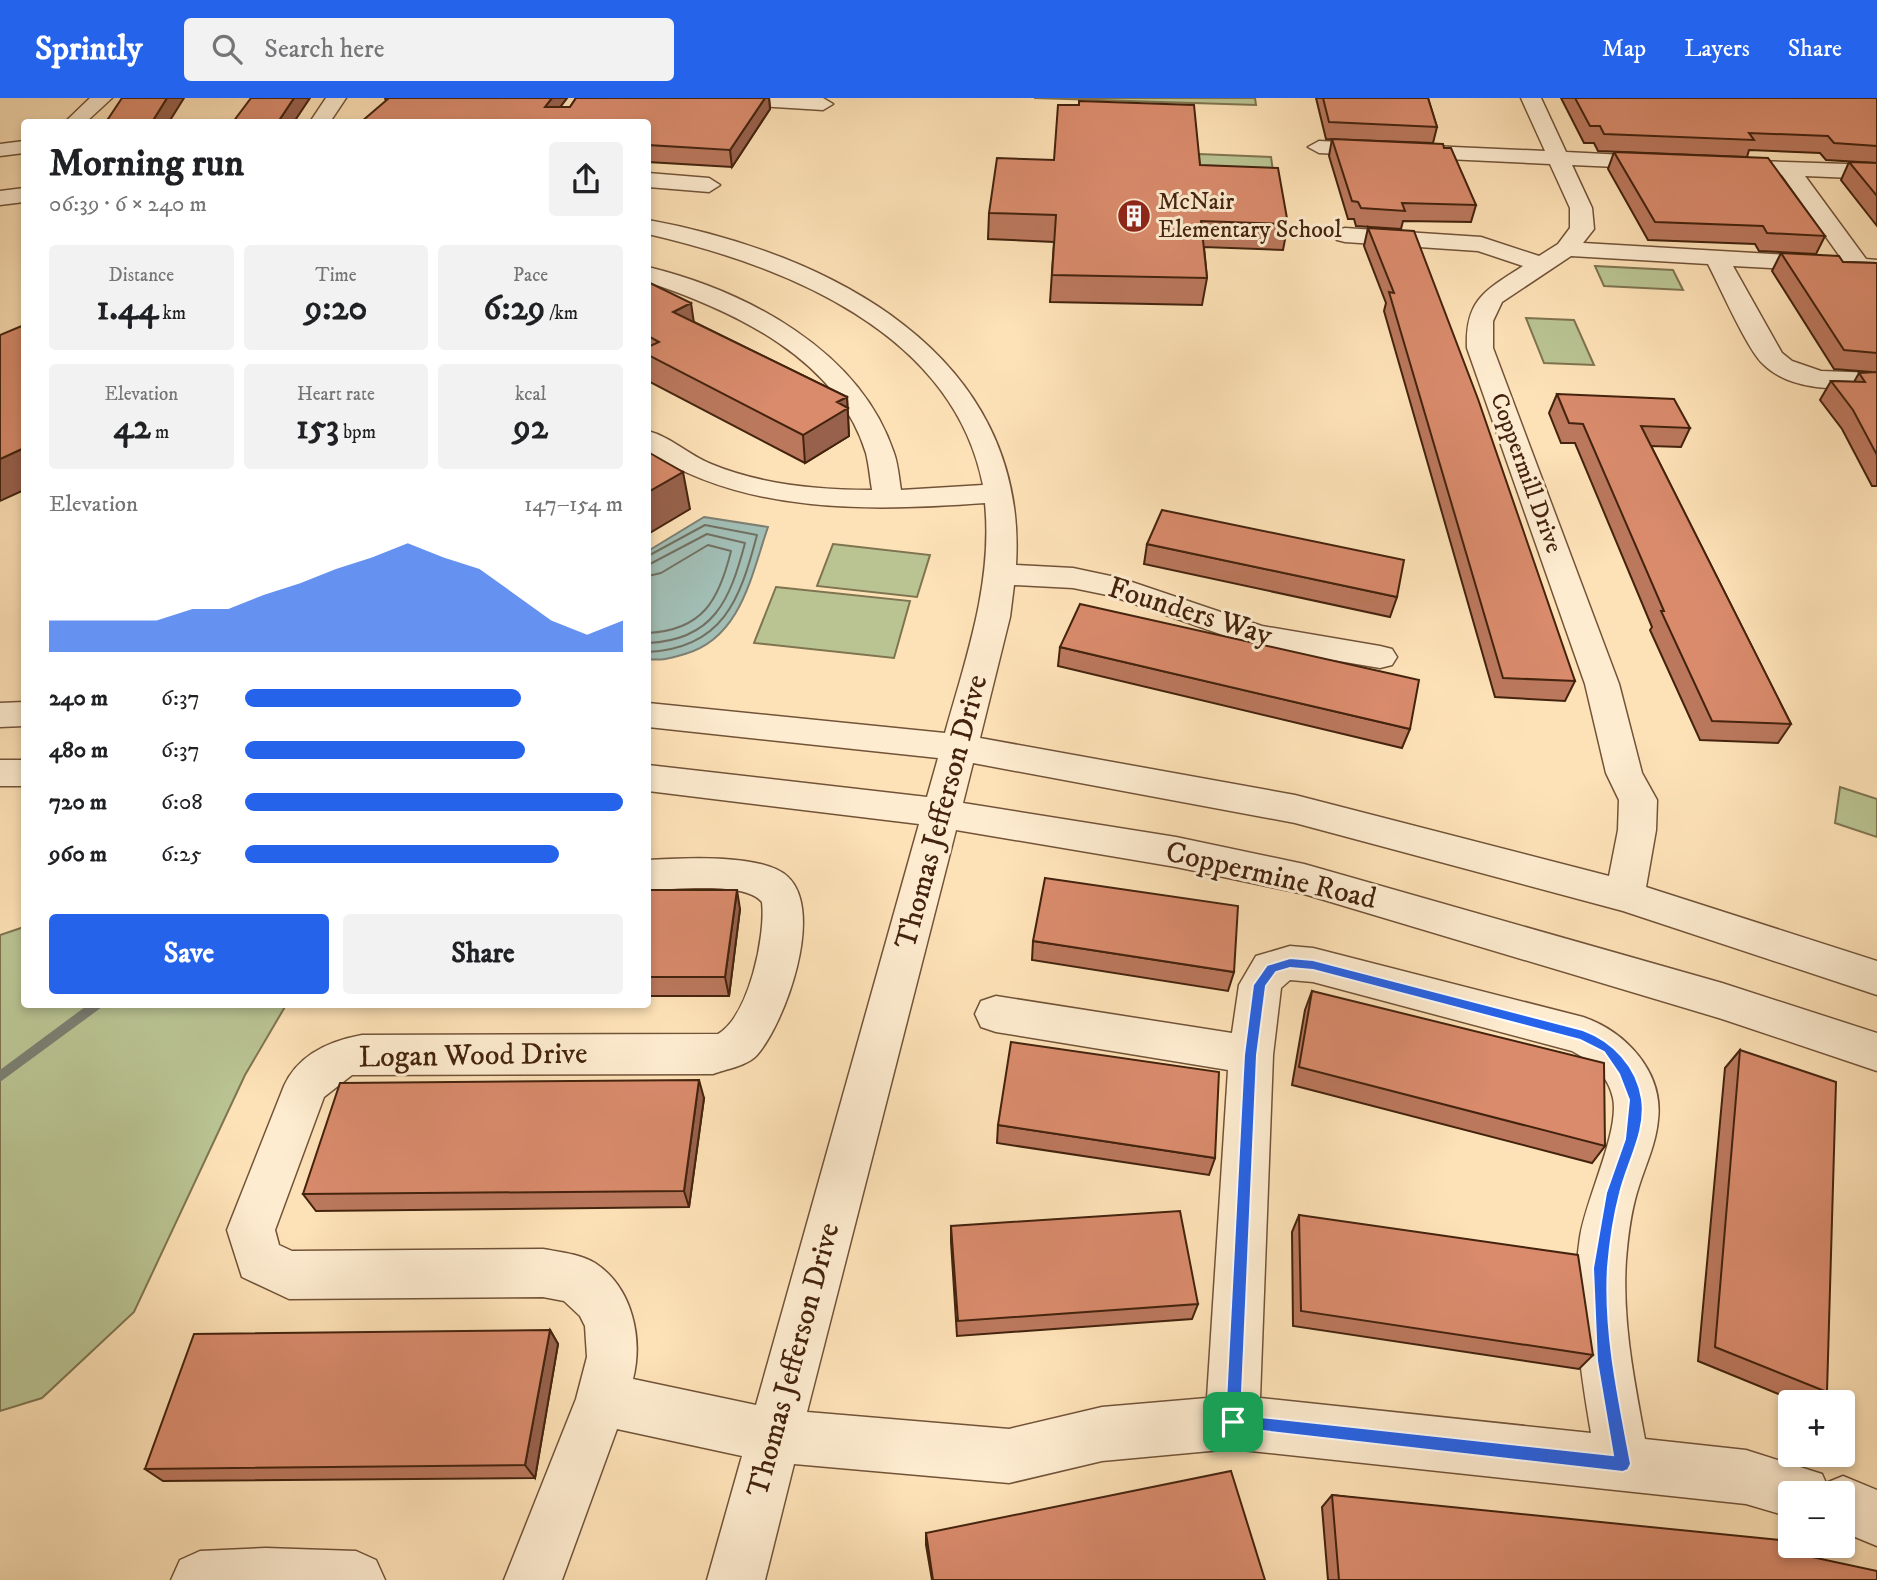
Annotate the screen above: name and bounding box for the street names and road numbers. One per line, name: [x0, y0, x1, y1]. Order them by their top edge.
street label: Coppermill Drive: [1483, 389, 1569, 557]
street label: Founders Way: [1104, 570, 1277, 655]
street label: Thomas Jefferson Drive: [888, 671, 996, 953]
street label: Coppermine Road: [1162, 834, 1380, 918]
street label: Logan Wood Drive: [358, 1036, 588, 1076]
street label: Thomas Jefferson Drive: [740, 1219, 848, 1501]

